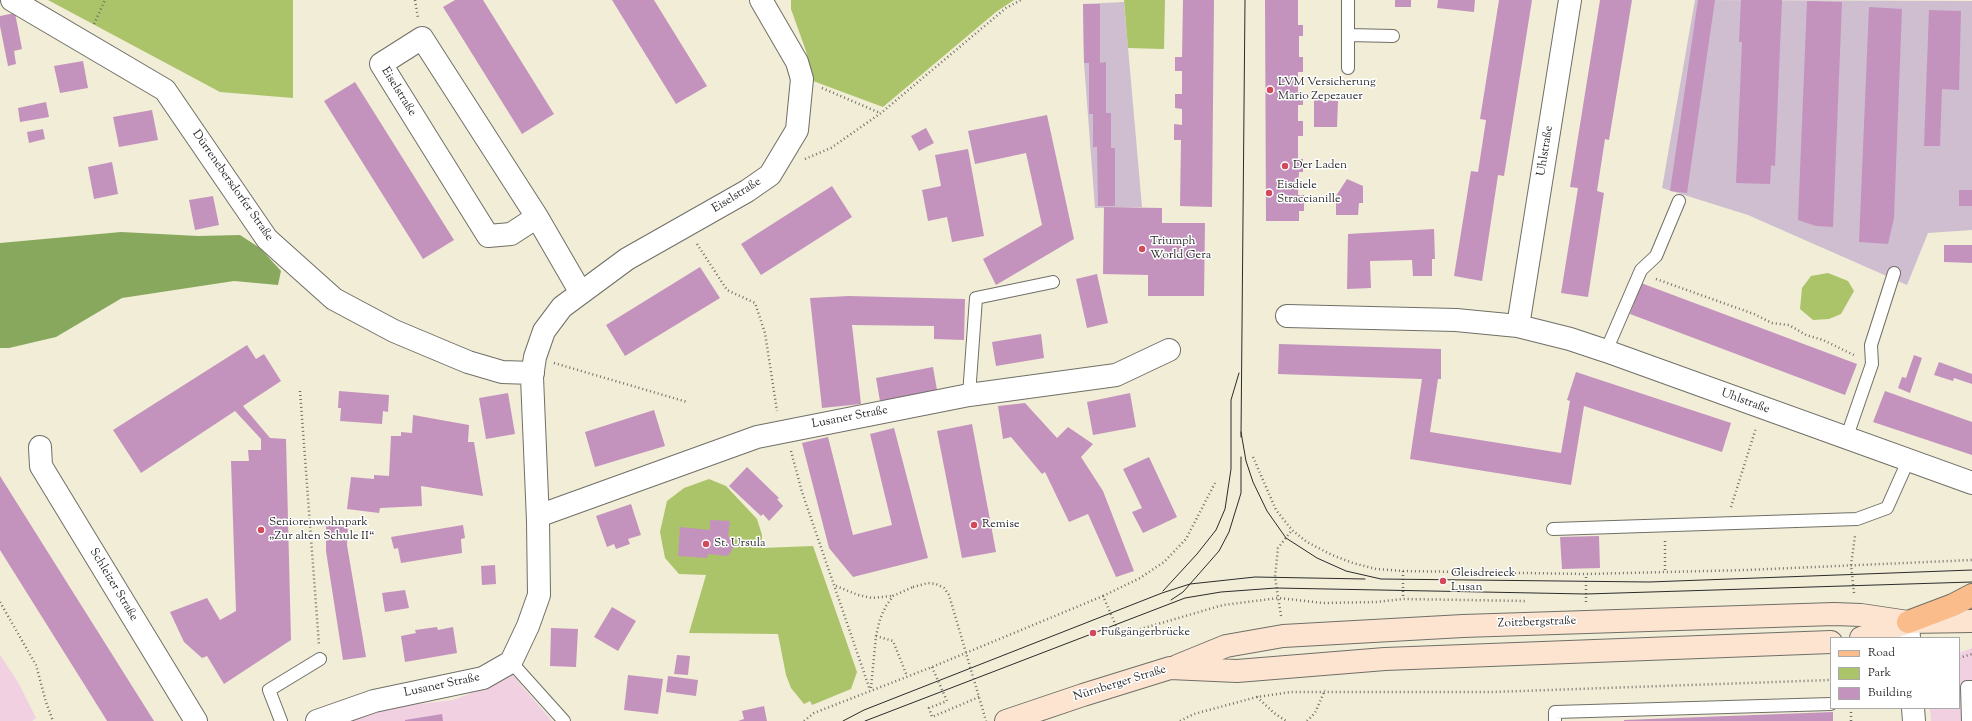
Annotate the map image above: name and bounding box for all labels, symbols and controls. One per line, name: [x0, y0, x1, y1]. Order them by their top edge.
street label: Eiselstraße: [377, 65, 419, 119]
place label: LVM Versicherung Mario Zepezauer: [1278, 76, 1376, 104]
marker: LVM Versicherung Mario Zepezauer: [1265, 85, 1275, 95]
street label: Uhlstraße: [1535, 125, 1557, 177]
street label: Dürrenebersdorfer Straße: [188, 128, 276, 244]
place label: Der Laden: [1293, 159, 1347, 173]
marker: Der Laden: [1280, 161, 1290, 171]
street label: Eiselstraße: [710, 175, 764, 217]
place label: Eisdiele Straccianille: [1277, 179, 1341, 207]
marker: Eisdiele Straccianille: [1264, 188, 1274, 198]
place label: Triumph World Gera: [1150, 235, 1211, 263]
marker: Triumph World Gera: [1137, 244, 1147, 254]
street label: Uhlstraße: [1719, 387, 1771, 417]
street label: Lusaner Straße: [811, 404, 889, 432]
place label: Seniorenwohnpark „Zur alten Schule II“: [269, 516, 374, 544]
place label: Remise: [982, 518, 1019, 532]
marker: Remise: [969, 520, 979, 530]
marker: Seniorenwohnpark „Zur alten Schule II“: [256, 525, 266, 535]
place label: St. Ursula: [714, 537, 766, 551]
marker: St. Ursula: [701, 539, 711, 549]
street label: Schleizer Straße: [86, 546, 140, 624]
place label: Gleisdreieck Lusan: [1451, 567, 1515, 595]
marker: Gleisdreieck Lusan: [1438, 576, 1448, 586]
street label: Zoitzbergstraße: [1498, 614, 1576, 632]
place label: Fußgängerbrücke: [1101, 626, 1190, 640]
marker: Fußgängerbrücke: [1088, 628, 1098, 638]
legend: [1830, 637, 1960, 709]
text: Road: [1868, 644, 1895, 662]
street label: Nürnberger Straße: [1072, 663, 1168, 705]
text: Park: [1868, 664, 1891, 682]
street label: Lusaner Straße: [403, 671, 481, 701]
text: Building: [1868, 684, 1912, 702]

